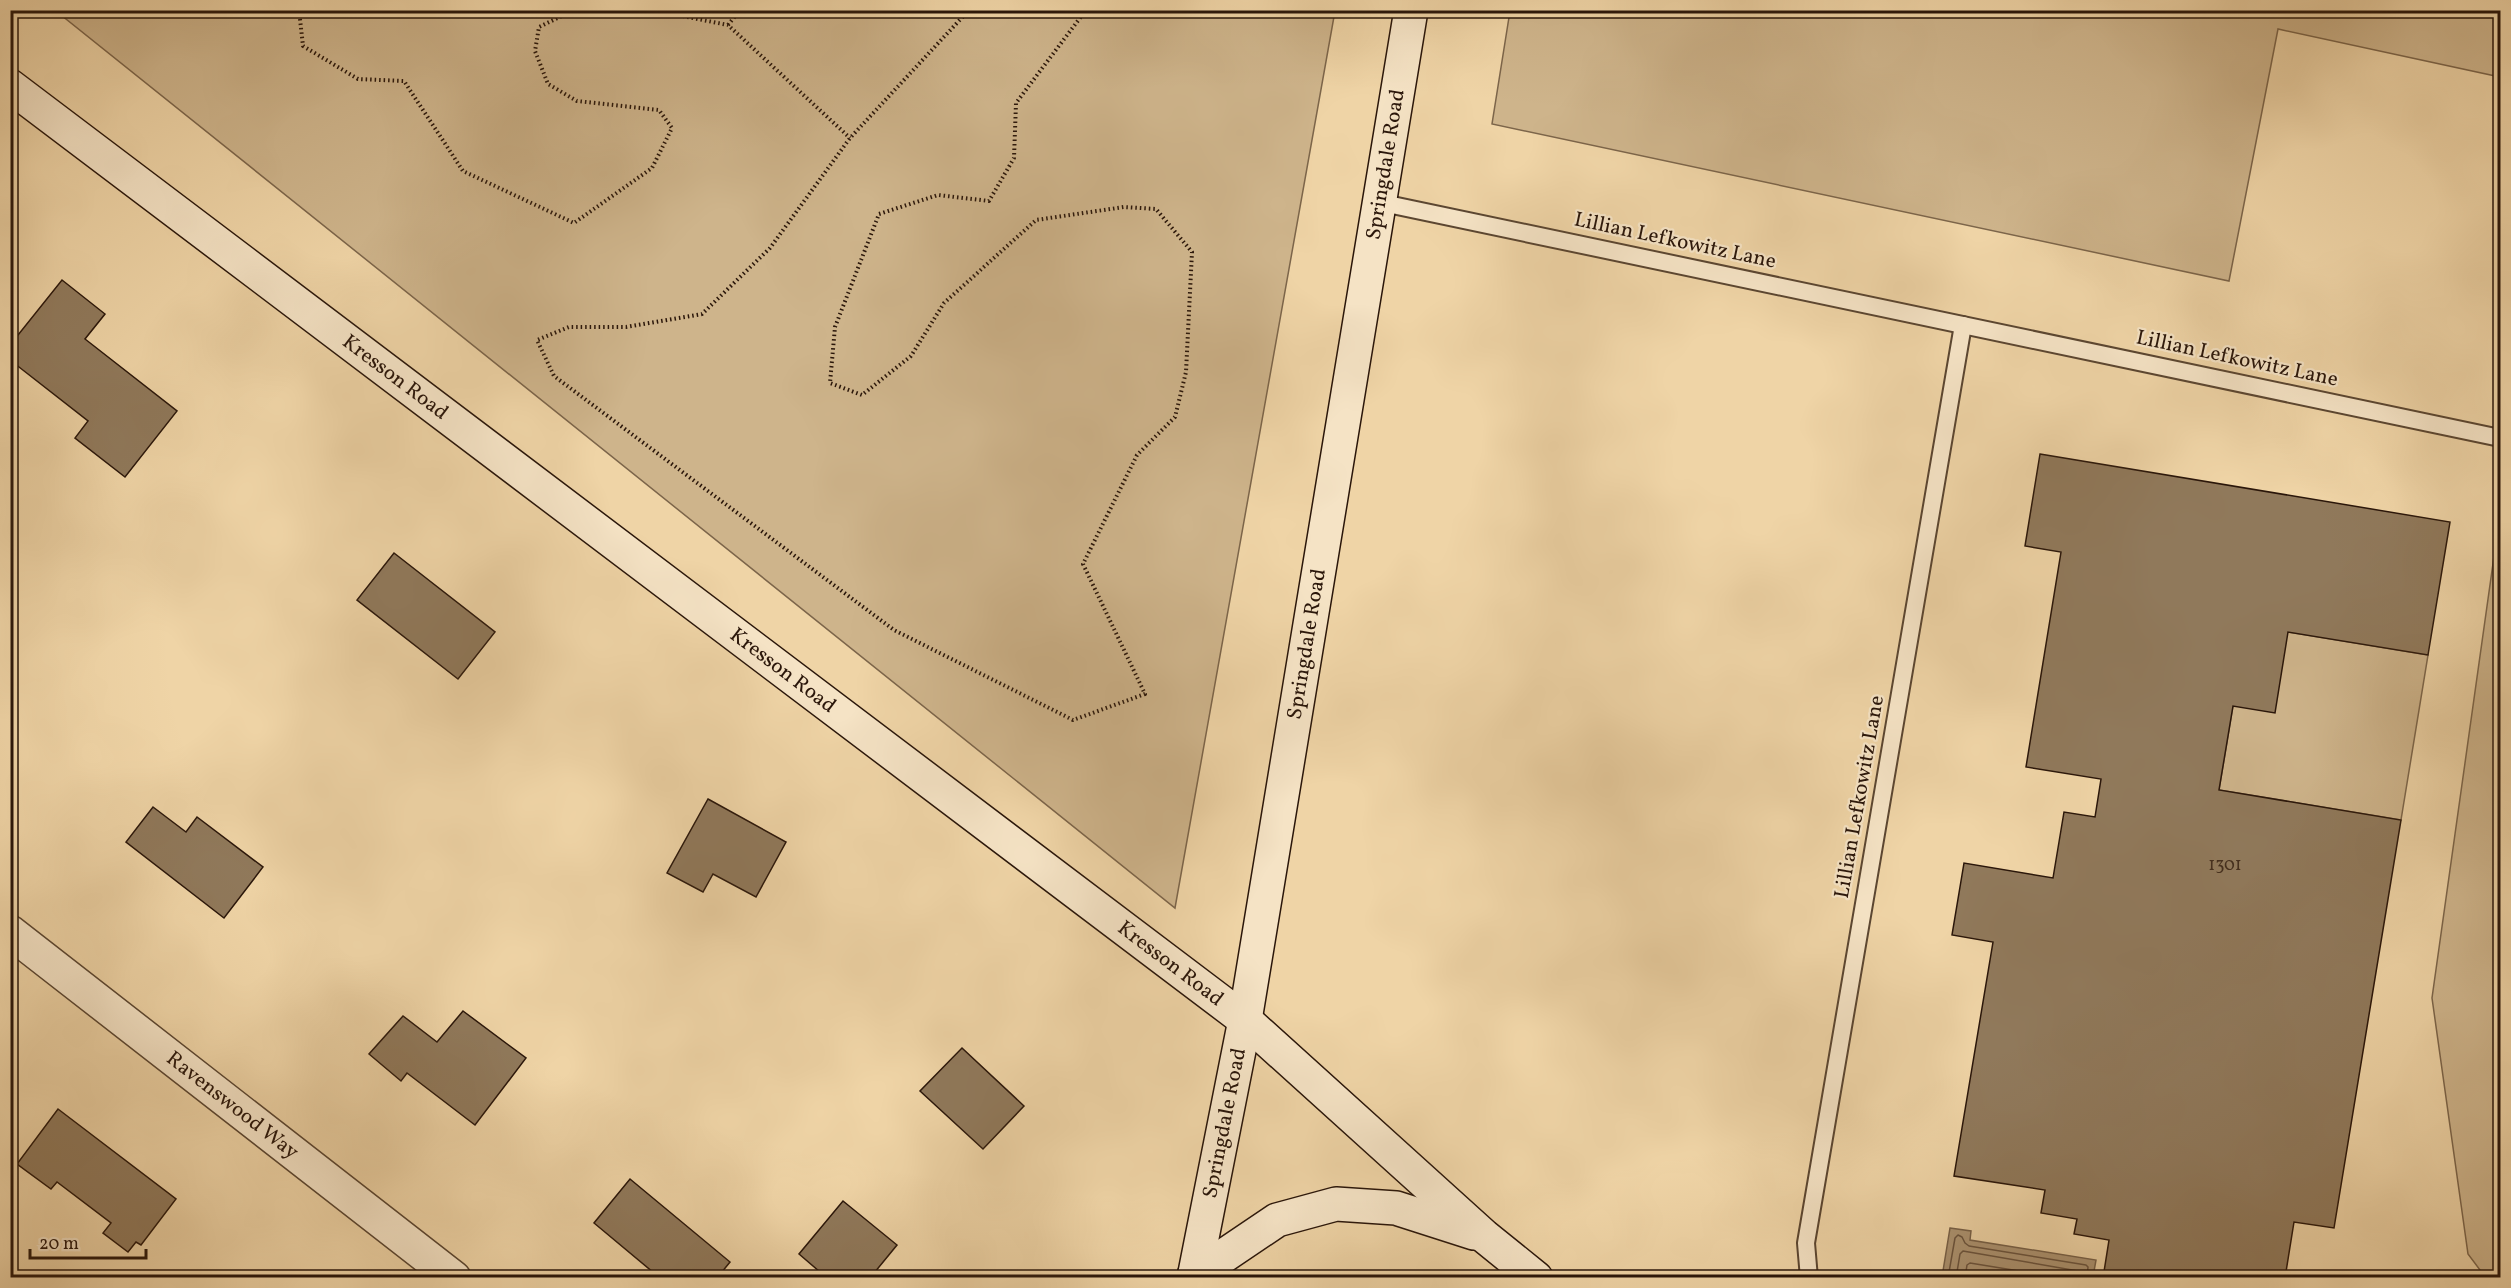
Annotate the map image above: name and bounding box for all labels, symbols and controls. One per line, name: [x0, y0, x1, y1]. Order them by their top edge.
street label: Springdale Road: [1359, 87, 1412, 242]
street label: Lillian Lefkowitz Lane: [1571, 205, 1779, 277]
street label: Lillian Lefkowitz Lane: [2133, 323, 2341, 395]
street label: Kresson Road: [336, 328, 454, 427]
street label: Springdale Road: [1280, 567, 1333, 722]
street label: Kresson Road: [724, 621, 842, 720]
street label: Lillian Lefkowitz Lane: [1828, 693, 1892, 901]
house number: 1301: [2208, 853, 2242, 878]
street label: Kresson Road: [1111, 914, 1230, 1013]
street label: Ravenswood Way: [160, 1044, 305, 1167]
street label: Springdale Road: [1196, 1045, 1254, 1201]
scale bar: [30, 1222, 146, 1260]
text: 20 m: [39, 1232, 79, 1257]

